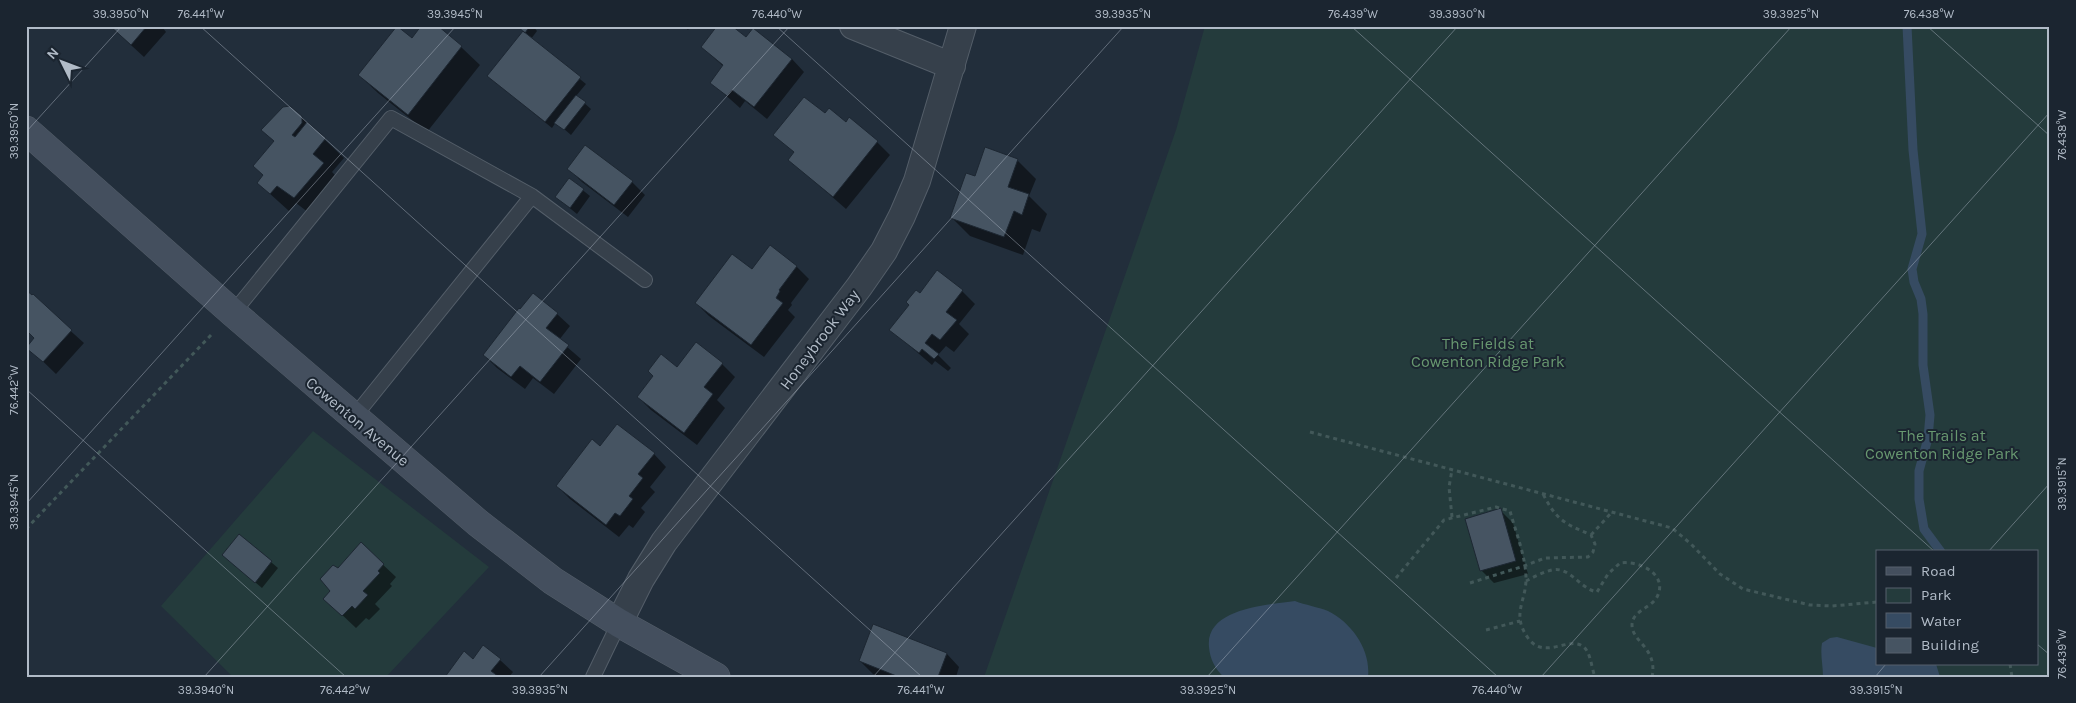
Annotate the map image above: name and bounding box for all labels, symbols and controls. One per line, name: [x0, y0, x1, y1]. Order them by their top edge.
text: 39.3950°N: [93, 7, 149, 21]
text: 76.441°W: [178, 7, 225, 21]
text: 39.3945°N: [427, 7, 483, 21]
text: 76.440°W: [752, 7, 802, 21]
text: 39.3935°N: [1095, 7, 1151, 21]
text: 76.439°W: [1328, 7, 1378, 21]
text: 39.3930°N: [1429, 7, 1485, 21]
text: 39.3925°N: [1763, 7, 1819, 21]
text: 76.438°W: [1904, 7, 1955, 21]
north arrow: [38, 38, 88, 88]
text: N: [43, 44, 62, 63]
text: 39.3950°N: [7, 103, 21, 159]
text: 76.438°W: [2055, 109, 2069, 160]
street label: Honeybrook Way: [776, 285, 864, 393]
park label: The Fields at Cowenton Ridge Park: [1411, 334, 1565, 371]
text: 76.442°W: [7, 365, 21, 415]
street label: Cowenton Avenue: [302, 373, 413, 470]
park label: The Trails at Cowenton Ridge Park: [1865, 426, 2019, 463]
text: 39.3915°N: [2055, 457, 2069, 511]
text: 39.3945°N: [7, 474, 21, 530]
legend: [1876, 550, 2038, 666]
text: Road: [1921, 562, 1956, 580]
text: Park: [1921, 586, 1951, 604]
text: Water: [1921, 612, 1962, 630]
text: 76.439°W: [2055, 629, 2069, 679]
text: Building: [1921, 636, 1979, 654]
text: 39.3940°N: [178, 683, 234, 697]
text: 76.442°W: [320, 683, 370, 697]
text: 39.3935°N: [512, 683, 568, 697]
text: 76.441°W: [898, 683, 945, 697]
text: 39.3925°N: [1180, 683, 1236, 697]
text: 76.440°W: [1472, 683, 1522, 697]
text: 39.3915°N: [1849, 683, 1903, 697]

